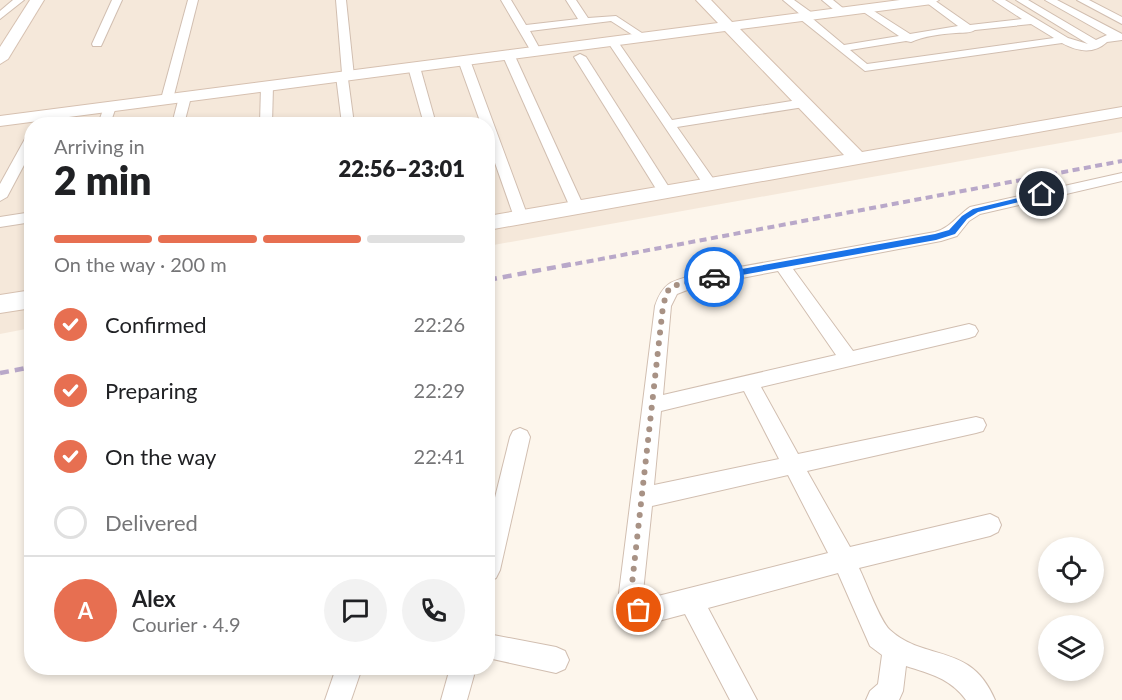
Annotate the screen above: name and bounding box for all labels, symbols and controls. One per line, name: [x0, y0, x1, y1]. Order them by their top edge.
text: Arriving in: [54, 134, 145, 158]
text: 22:56–23:01: [339, 155, 465, 182]
text: 2 min: [54, 157, 151, 203]
pin: [1016, 168, 1067, 219]
icon: home: [1025, 177, 1058, 210]
courier: [684, 247, 744, 307]
text: On the way · 200 m: [54, 252, 227, 276]
icon: car: [698, 261, 731, 294]
icon: check: [54, 308, 87, 341]
text: Confirmed: [105, 311, 207, 338]
text: 22:26: [414, 312, 465, 336]
icon: check: [54, 374, 87, 407]
text: Preparing: [105, 377, 197, 404]
text: 22:29: [414, 378, 465, 402]
icon: check: [54, 440, 87, 473]
text: On the way: [105, 443, 216, 470]
text: 22:41: [414, 444, 465, 468]
text: Delivered: [105, 509, 198, 536]
map controls: [1038, 537, 1104, 681]
button: locate: [1038, 537, 1104, 603]
button: chat: [324, 579, 387, 642]
button: phone: [402, 579, 465, 642]
pin: [613, 584, 664, 635]
text: Alex: [132, 585, 176, 612]
icon: bag: [622, 593, 655, 626]
text: A: [78, 597, 93, 624]
text: Courier · 4.9: [132, 612, 241, 636]
button: layers: [1038, 615, 1104, 681]

